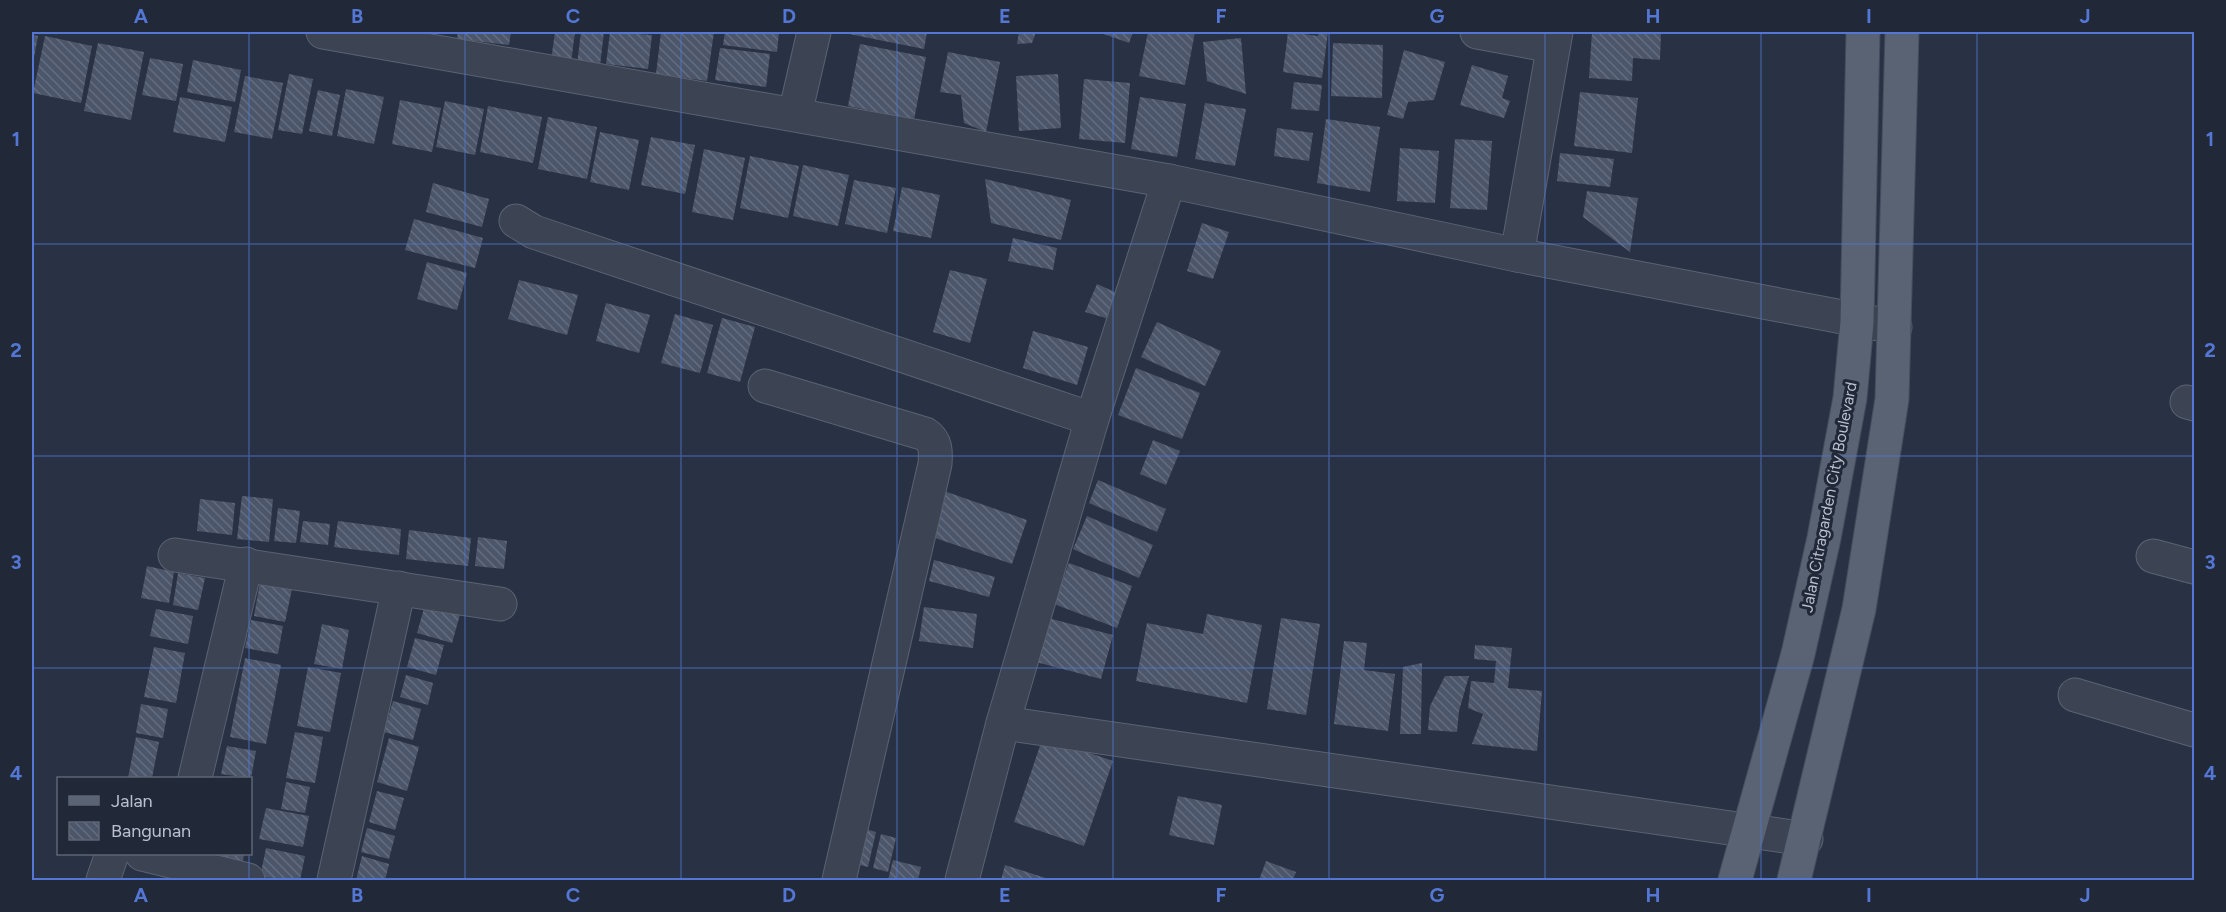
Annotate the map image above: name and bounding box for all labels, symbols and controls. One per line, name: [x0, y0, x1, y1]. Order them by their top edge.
text: A: [134, 4, 149, 28]
text: B: [351, 4, 363, 28]
text: C: [566, 4, 580, 28]
text: D: [782, 4, 796, 28]
text: E: [999, 4, 1011, 28]
text: F: [1215, 4, 1227, 28]
text: G: [1430, 4, 1445, 28]
text: H: [1646, 4, 1661, 28]
text: I: [1866, 4, 1872, 28]
text: J: [2079, 4, 2091, 28]
text: 1: [12, 127, 20, 151]
text: 1: [2206, 127, 2214, 151]
text: 2: [10, 338, 22, 362]
text: 2: [2204, 338, 2216, 362]
street label: Jalan Citragarden City Boulevard: [1797, 380, 1861, 614]
text: 3: [10, 550, 22, 574]
text: 3: [2204, 550, 2216, 574]
text: 4: [10, 761, 23, 785]
text: 4: [2204, 761, 2217, 785]
legend: [57, 777, 252, 855]
text: Jalan: [111, 790, 153, 812]
text: Bangunan: [111, 820, 191, 842]
text: A: [134, 883, 149, 907]
text: B: [351, 883, 363, 907]
text: C: [566, 883, 580, 907]
text: D: [782, 883, 796, 907]
text: E: [999, 883, 1011, 907]
text: F: [1215, 883, 1227, 907]
text: G: [1430, 883, 1445, 907]
text: H: [1646, 883, 1661, 907]
text: I: [1866, 883, 1872, 907]
text: J: [2079, 883, 2091, 907]

